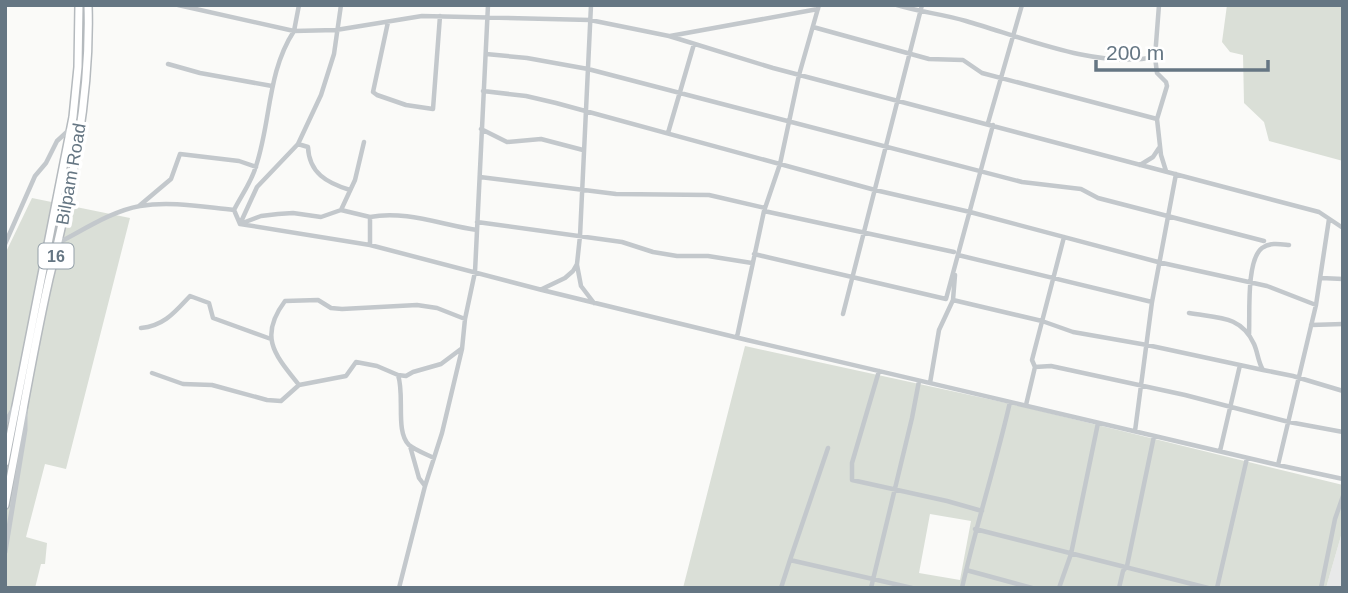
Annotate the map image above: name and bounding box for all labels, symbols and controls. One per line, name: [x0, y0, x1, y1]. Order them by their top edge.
scale bar: [1096, 28, 1268, 72]
text: 200 m: [1106, 41, 1164, 64]
street label: Bilpam Road: [52, 122, 90, 226]
road number: 16: [38, 244, 74, 268]

